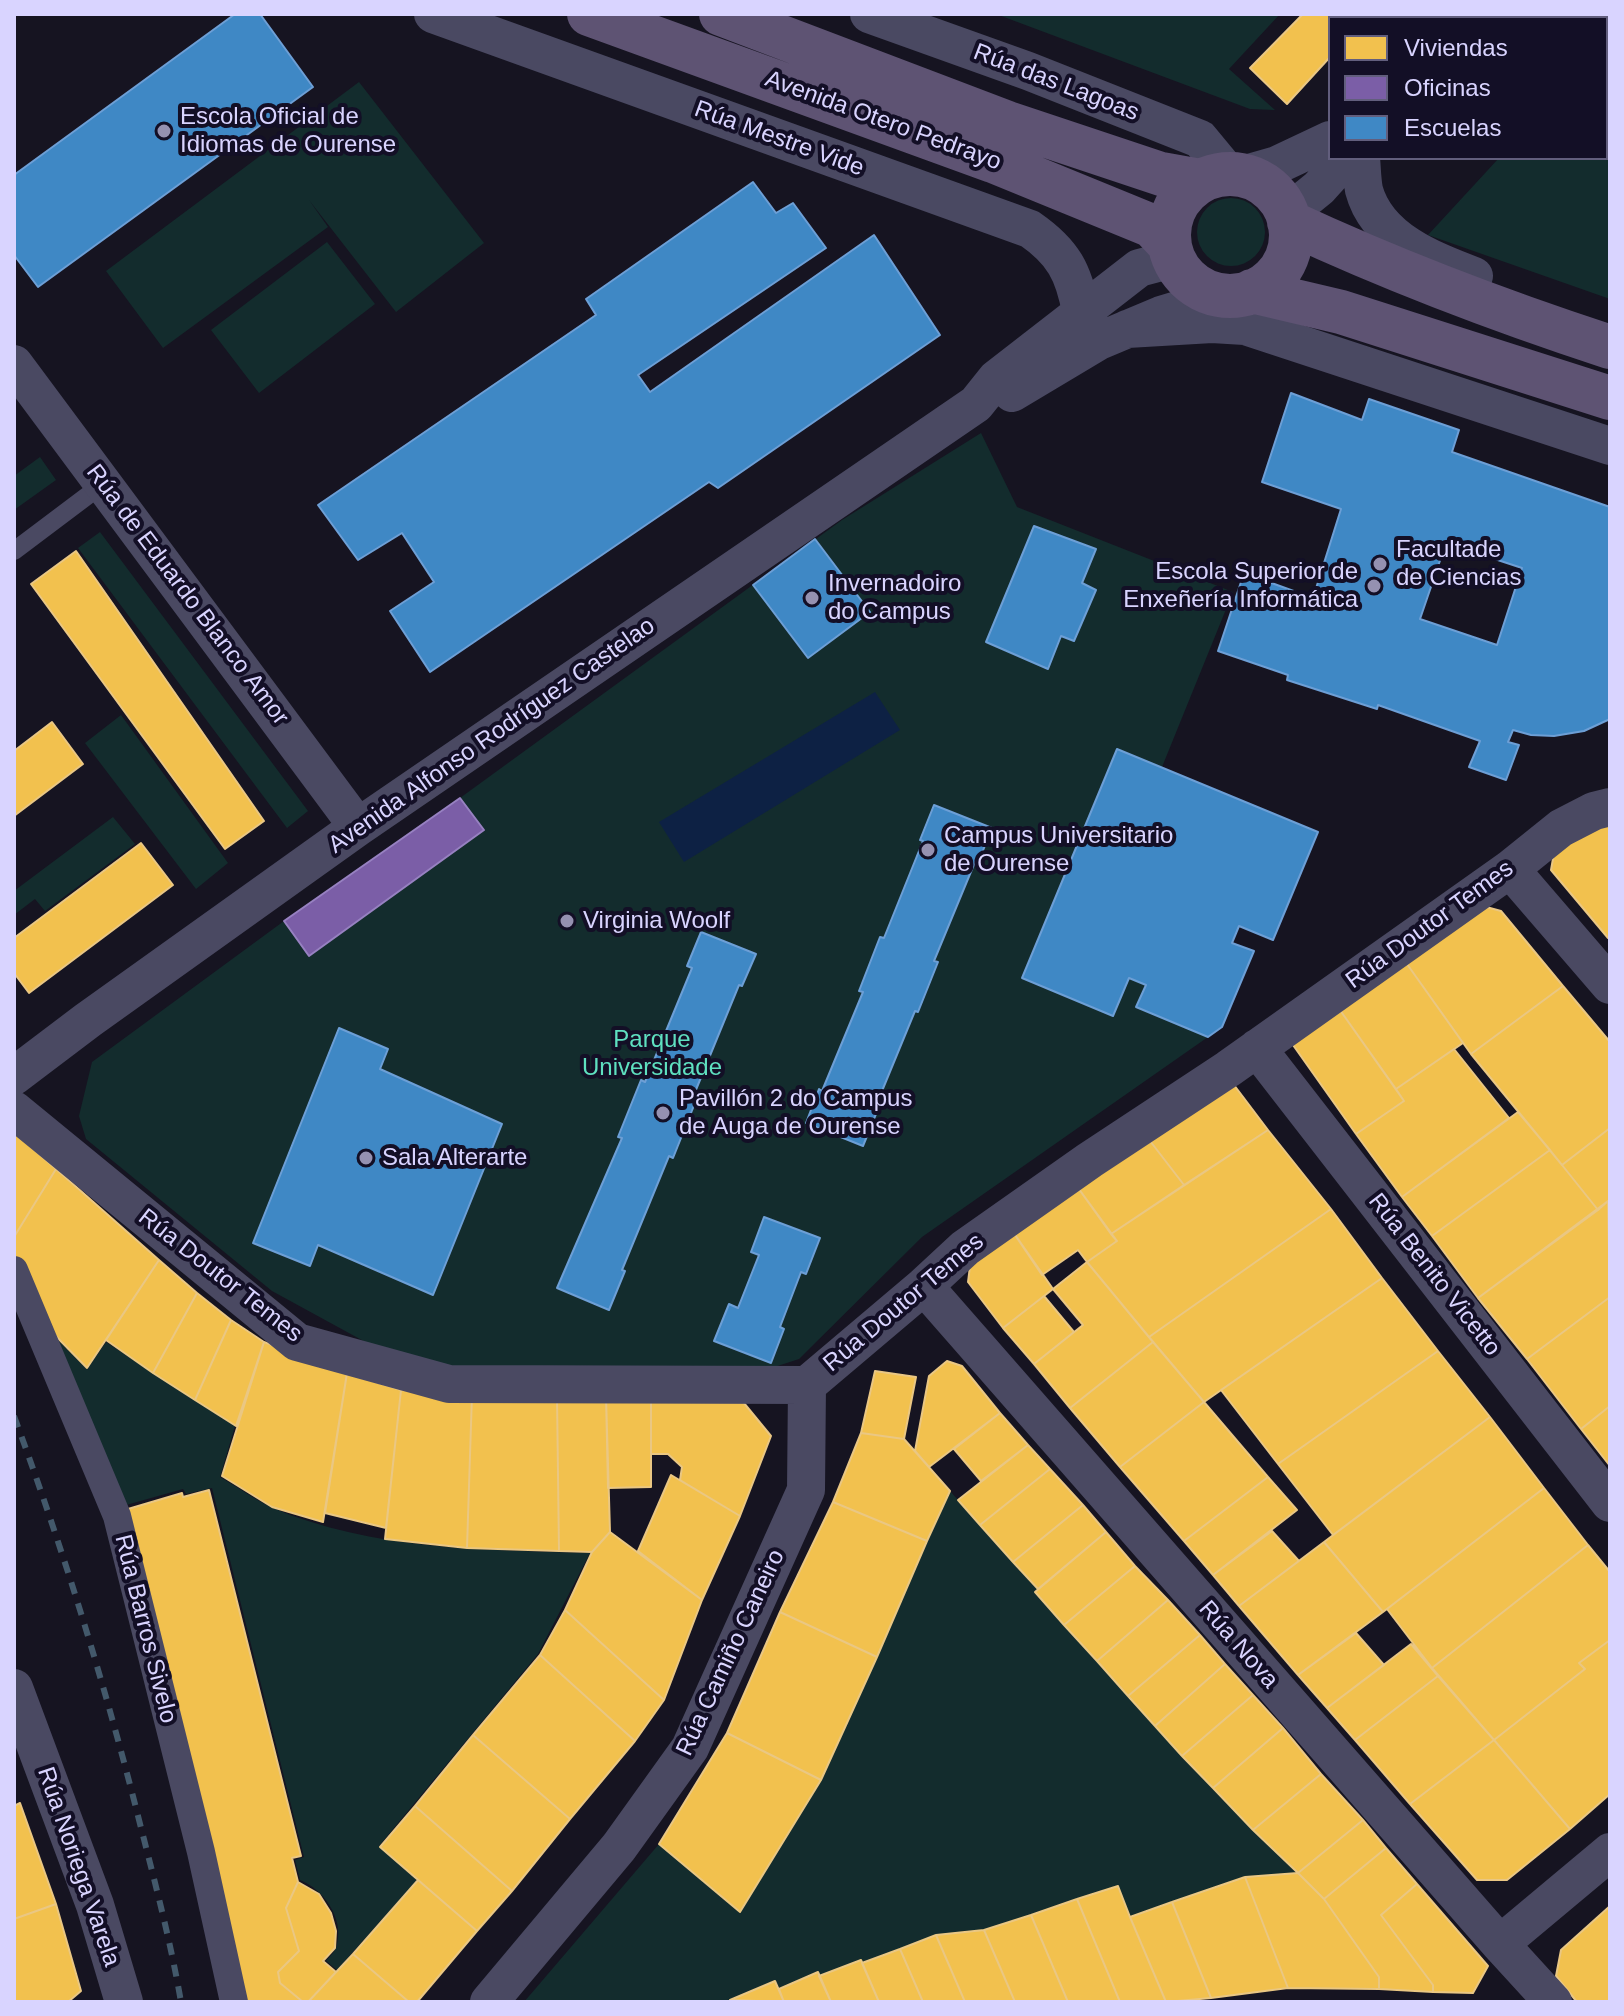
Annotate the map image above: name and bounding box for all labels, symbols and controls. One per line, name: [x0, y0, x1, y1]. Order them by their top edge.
legend: [1328, 16, 1608, 160]
text: Viviendas: [1404, 34, 1508, 61]
street label: Rúa das Lagoas: [969, 38, 1143, 128]
street label: Avenida Otero Pedrayo: [761, 65, 1005, 177]
text: Oficinas: [1404, 74, 1491, 101]
street label: Rúa Mestre Vide: [690, 95, 868, 183]
place label: Escola Oficial de Idiomas de Ourense: [180, 103, 396, 159]
text: Escuelas: [1404, 114, 1501, 141]
marker: Escola Oficial de Idiomas de Ourense: [155, 122, 173, 140]
street label: Rúa de Eduardo Blanco Amor: [80, 459, 294, 731]
place label: Facultade de Ciencias: [1396, 536, 1521, 592]
marker: Facultade de Ciencias: [1371, 555, 1389, 573]
place label: Escola Superior de Enxeñería Informática: [1123, 558, 1358, 614]
place label: Invernadoiro do Campus: [828, 570, 961, 626]
marker: Escola Superior de Enxeñería Informática: [1365, 577, 1383, 595]
marker: Invernadoiro do Campus: [803, 589, 821, 607]
street label: Avenida Alfonso Rodríguez Castelao: [323, 612, 661, 860]
place label: Campus Universitario de Ourense: [944, 822, 1173, 878]
marker: Campus Universitario de Ourense: [919, 841, 937, 859]
street label: Rúa Doutor Temes: [1341, 855, 1519, 995]
place label: Virginia Woolf: [583, 907, 730, 935]
marker: Virginia Woolf: [558, 912, 576, 930]
park label: Parque Universidade: [582, 1026, 722, 1082]
place label: Pavillón 2 do Campus de Auga de Ourense: [679, 1085, 912, 1141]
marker: Pavillón 2 do Campus de Auga de Ourense: [654, 1104, 672, 1122]
place label: Sala Alterarte: [382, 1144, 527, 1172]
marker: Sala Alterarte: [357, 1149, 375, 1167]
street label: Rúa Benito Vicetto: [1362, 1188, 1506, 1362]
street label: Rúa Doutor Temes: [132, 1203, 308, 1349]
street label: Rúa Doutor Temes: [818, 1228, 990, 1378]
street label: Rúa Barros Sivelo: [108, 1532, 182, 1726]
street label: Rúa Camiño Caneiro: [671, 1545, 791, 1761]
street label: Rúa Nova: [1192, 1595, 1284, 1695]
street label: Rúa Noriega Varela: [30, 1764, 126, 1970]

